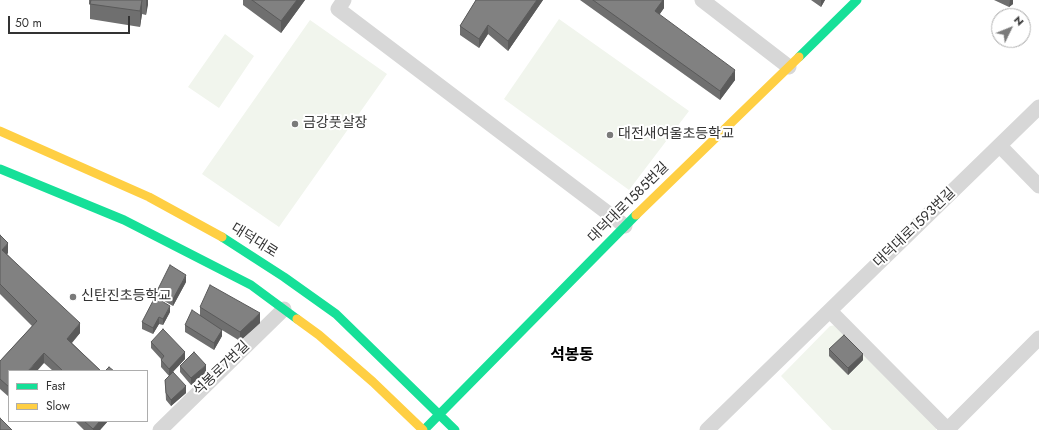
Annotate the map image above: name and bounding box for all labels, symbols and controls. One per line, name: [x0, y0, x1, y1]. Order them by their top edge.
scale bar: [10, 8, 132, 34]
north arrow: [991, 8, 1031, 48]
text: N: [1010, 12, 1028, 29]
text: 50 m: [15, 14, 42, 32]
place label: 금강풋살장: [303, 116, 367, 132]
marker: 금강풋살장: [290, 119, 300, 129]
place label: 대전새여울초등학교: [618, 127, 734, 143]
marker: 대전새여울초등학교: [605, 130, 615, 140]
street label: 대덕대로1585번길: [585, 159, 673, 247]
street label: 대덕대로1593번길: [871, 185, 959, 271]
street label: 대덕대로: [228, 220, 280, 262]
place label: 신탄진초등학교: [81, 289, 171, 305]
marker: 신탄진초등학교: [68, 292, 78, 302]
street label: 석봉로7번길: [190, 338, 254, 400]
district label: 석봉동: [550, 346, 594, 366]
legend: [8, 370, 148, 422]
text: Fast: [46, 377, 65, 395]
text: Slow: [46, 397, 70, 415]

